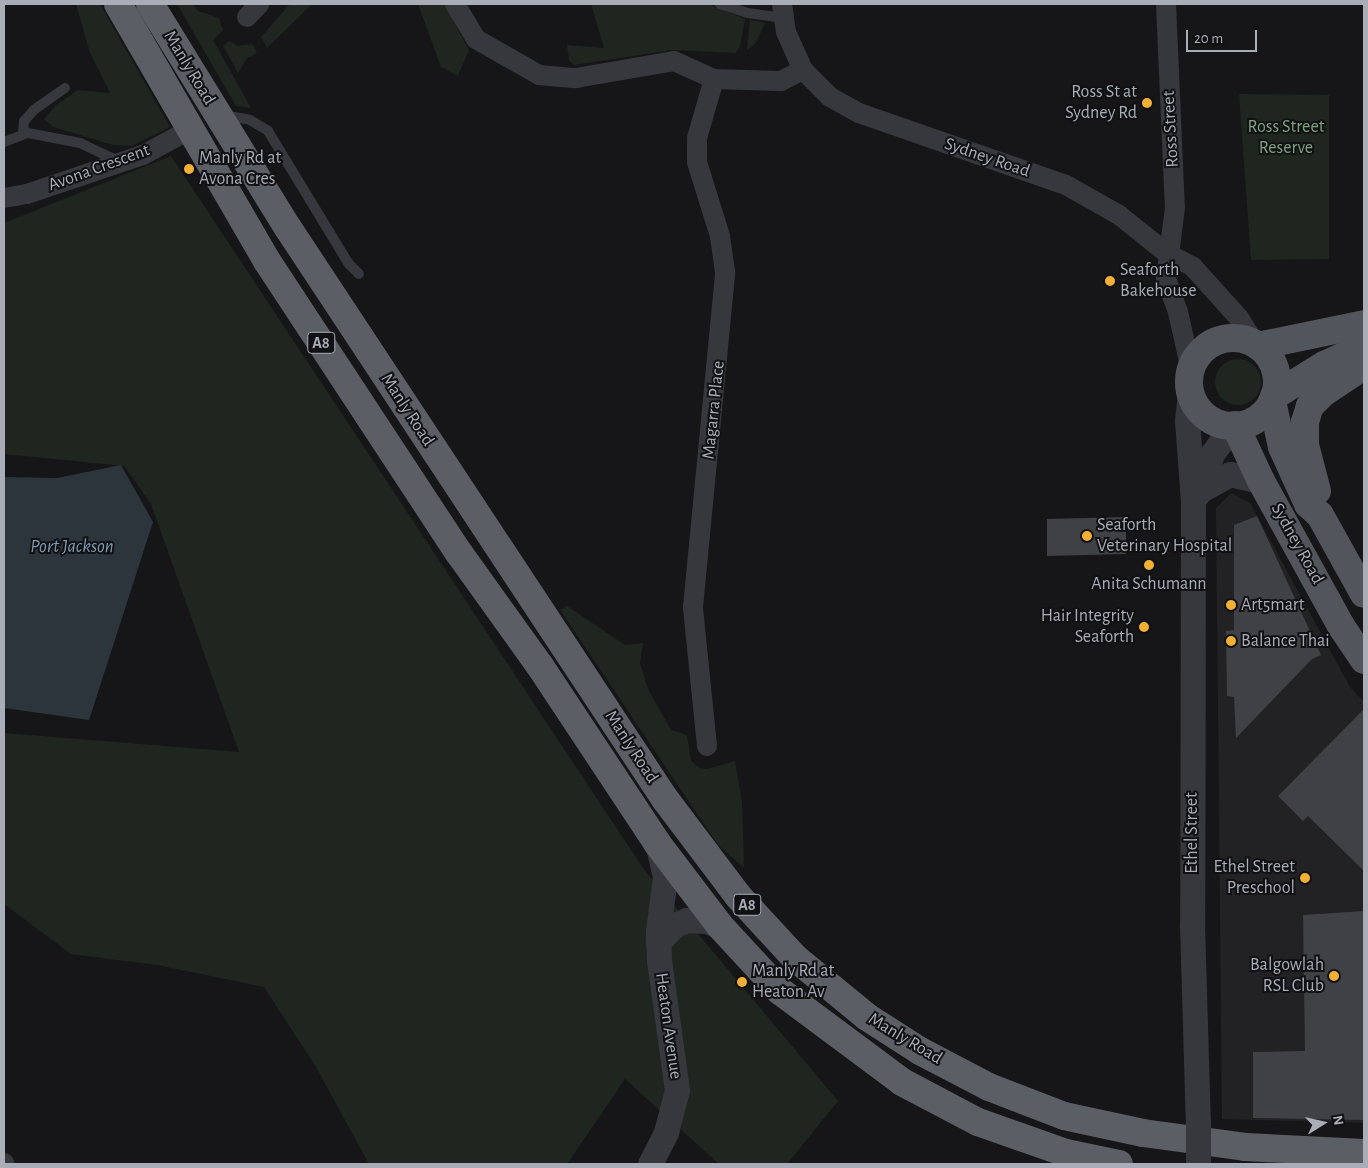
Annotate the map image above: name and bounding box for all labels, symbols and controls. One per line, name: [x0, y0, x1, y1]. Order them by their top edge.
scale bar: [1188, 20, 1259, 52]
street label: Manly Road: [159, 27, 219, 109]
text: 20 m: [1194, 31, 1223, 46]
place label: Ross St at Sydney Rd: [1065, 82, 1137, 125]
street label: Ross Street: [1158, 90, 1184, 168]
marker: Ross St at Sydney Rd: [1141, 97, 1153, 109]
park label: Ross Street Reserve: [1248, 117, 1324, 160]
street label: Sydney Road: [941, 133, 1033, 183]
street label: Avona Crescent: [45, 140, 153, 196]
place label: Manly Rd at Avona Cres: [199, 148, 281, 190]
marker: Manly Rd at Avona Cres: [183, 163, 195, 175]
place label: Seaforth Bakehouse: [1120, 260, 1197, 302]
marker: Seaforth Bakehouse: [1104, 275, 1116, 287]
road number: A8: [307, 329, 335, 356]
street label: Magarra Place: [698, 360, 730, 460]
street label: Manly Road: [376, 370, 438, 450]
street label: Sydney Road: [1266, 500, 1328, 588]
place label: Seaforth Veterinary Hospital: [1097, 515, 1232, 558]
marker: Seaforth Veterinary Hospital: [1081, 530, 1093, 542]
water label: Port Jackson: [30, 536, 114, 558]
marker: Anita Schumann: [1143, 559, 1155, 571]
place label: Anita Schumann: [1091, 573, 1207, 595]
place label: Art5mart: [1241, 594, 1304, 616]
marker: Art5mart: [1225, 599, 1237, 611]
place label: Hair Integrity Seaforth: [1041, 606, 1134, 649]
marker: Hair Integrity Seaforth: [1138, 621, 1150, 633]
place label: Balance Thai: [1241, 630, 1330, 652]
marker: Balance Thai: [1225, 635, 1237, 647]
street label: Manly Road: [600, 707, 662, 787]
street label: Ethel Street: [1181, 792, 1203, 874]
place label: Ethel Street Preschool: [1213, 857, 1295, 900]
marker: Ethel Street Preschool: [1299, 872, 1311, 884]
road number: A8: [733, 892, 761, 918]
place label: Balgowlah RSL Club: [1250, 955, 1324, 998]
place label: Manly Rd at Heaton Av: [752, 961, 834, 1004]
marker: Balgowlah RSL Club: [1328, 970, 1340, 982]
street label: Heaton Avenue: [650, 971, 686, 1081]
marker: Manly Rd at Heaton Av: [736, 976, 748, 988]
street label: Manly Road: [864, 1009, 946, 1069]
north arrow: [1298, 1098, 1348, 1148]
text: N: [1330, 1114, 1346, 1126]

